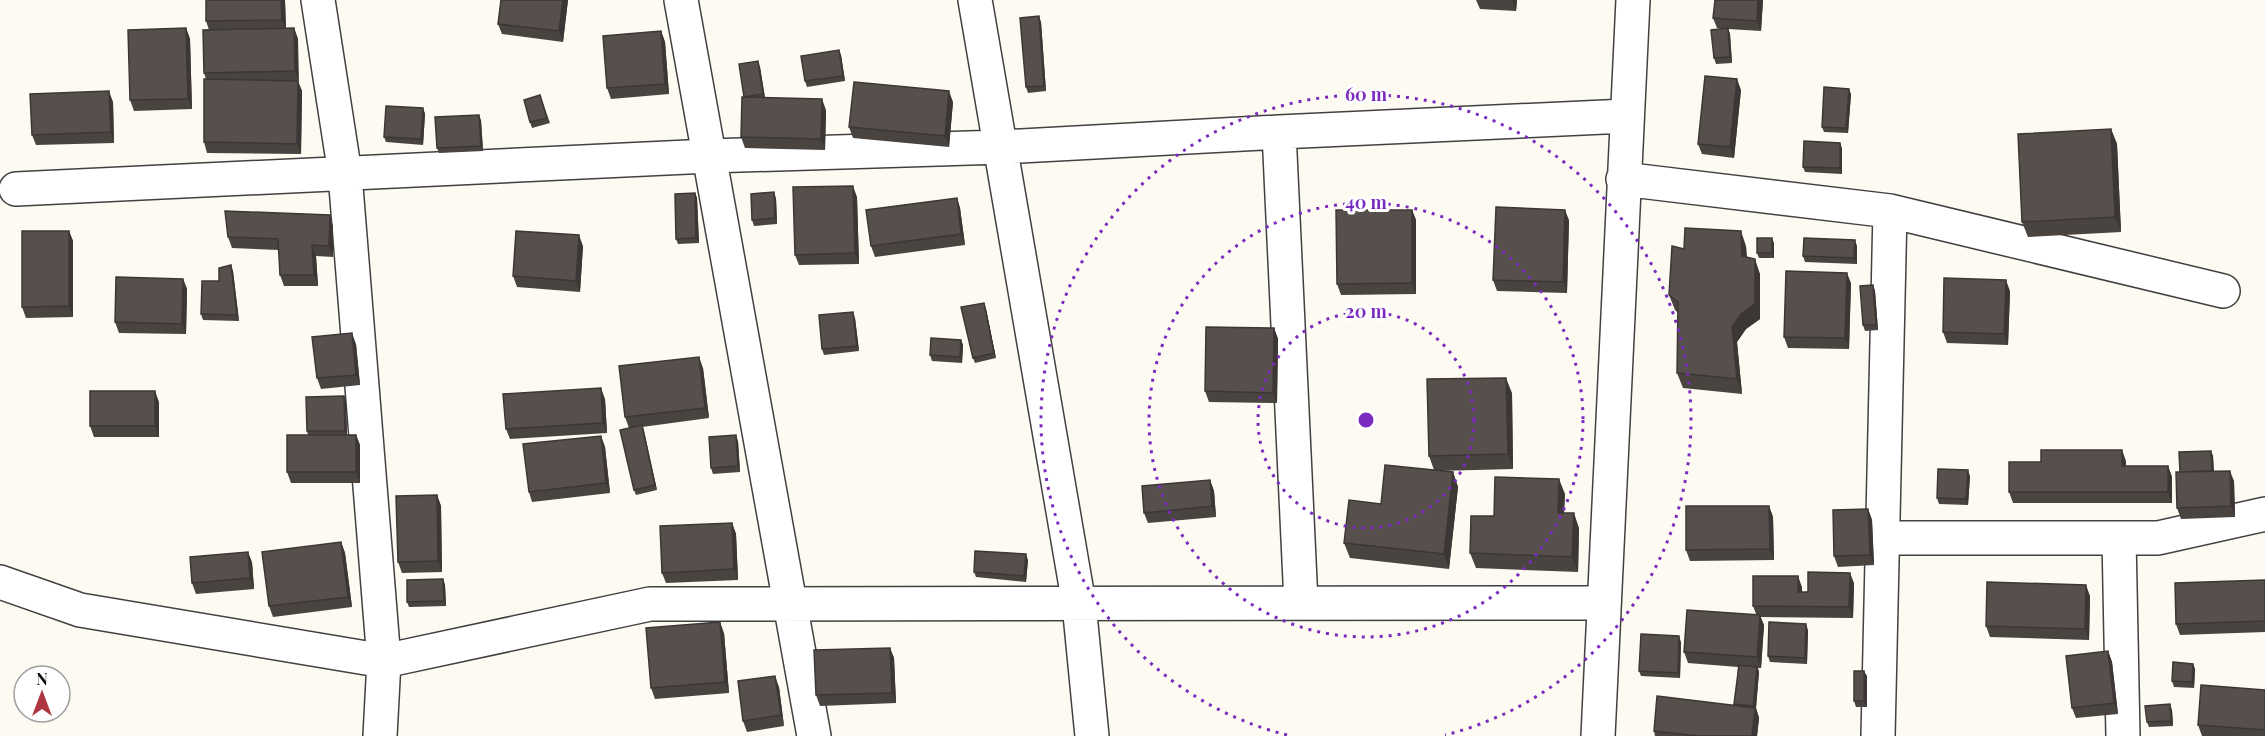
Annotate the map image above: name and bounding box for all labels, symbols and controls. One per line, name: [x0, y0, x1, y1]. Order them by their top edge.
text: 60 m: [1345, 82, 1388, 106]
text: 40 m: [1345, 190, 1388, 214]
text: 20 m: [1345, 299, 1387, 323]
centre of rings: [1356, 410, 1376, 430]
north arrow: [12, 664, 72, 724]
text: N: [36, 668, 48, 689]

